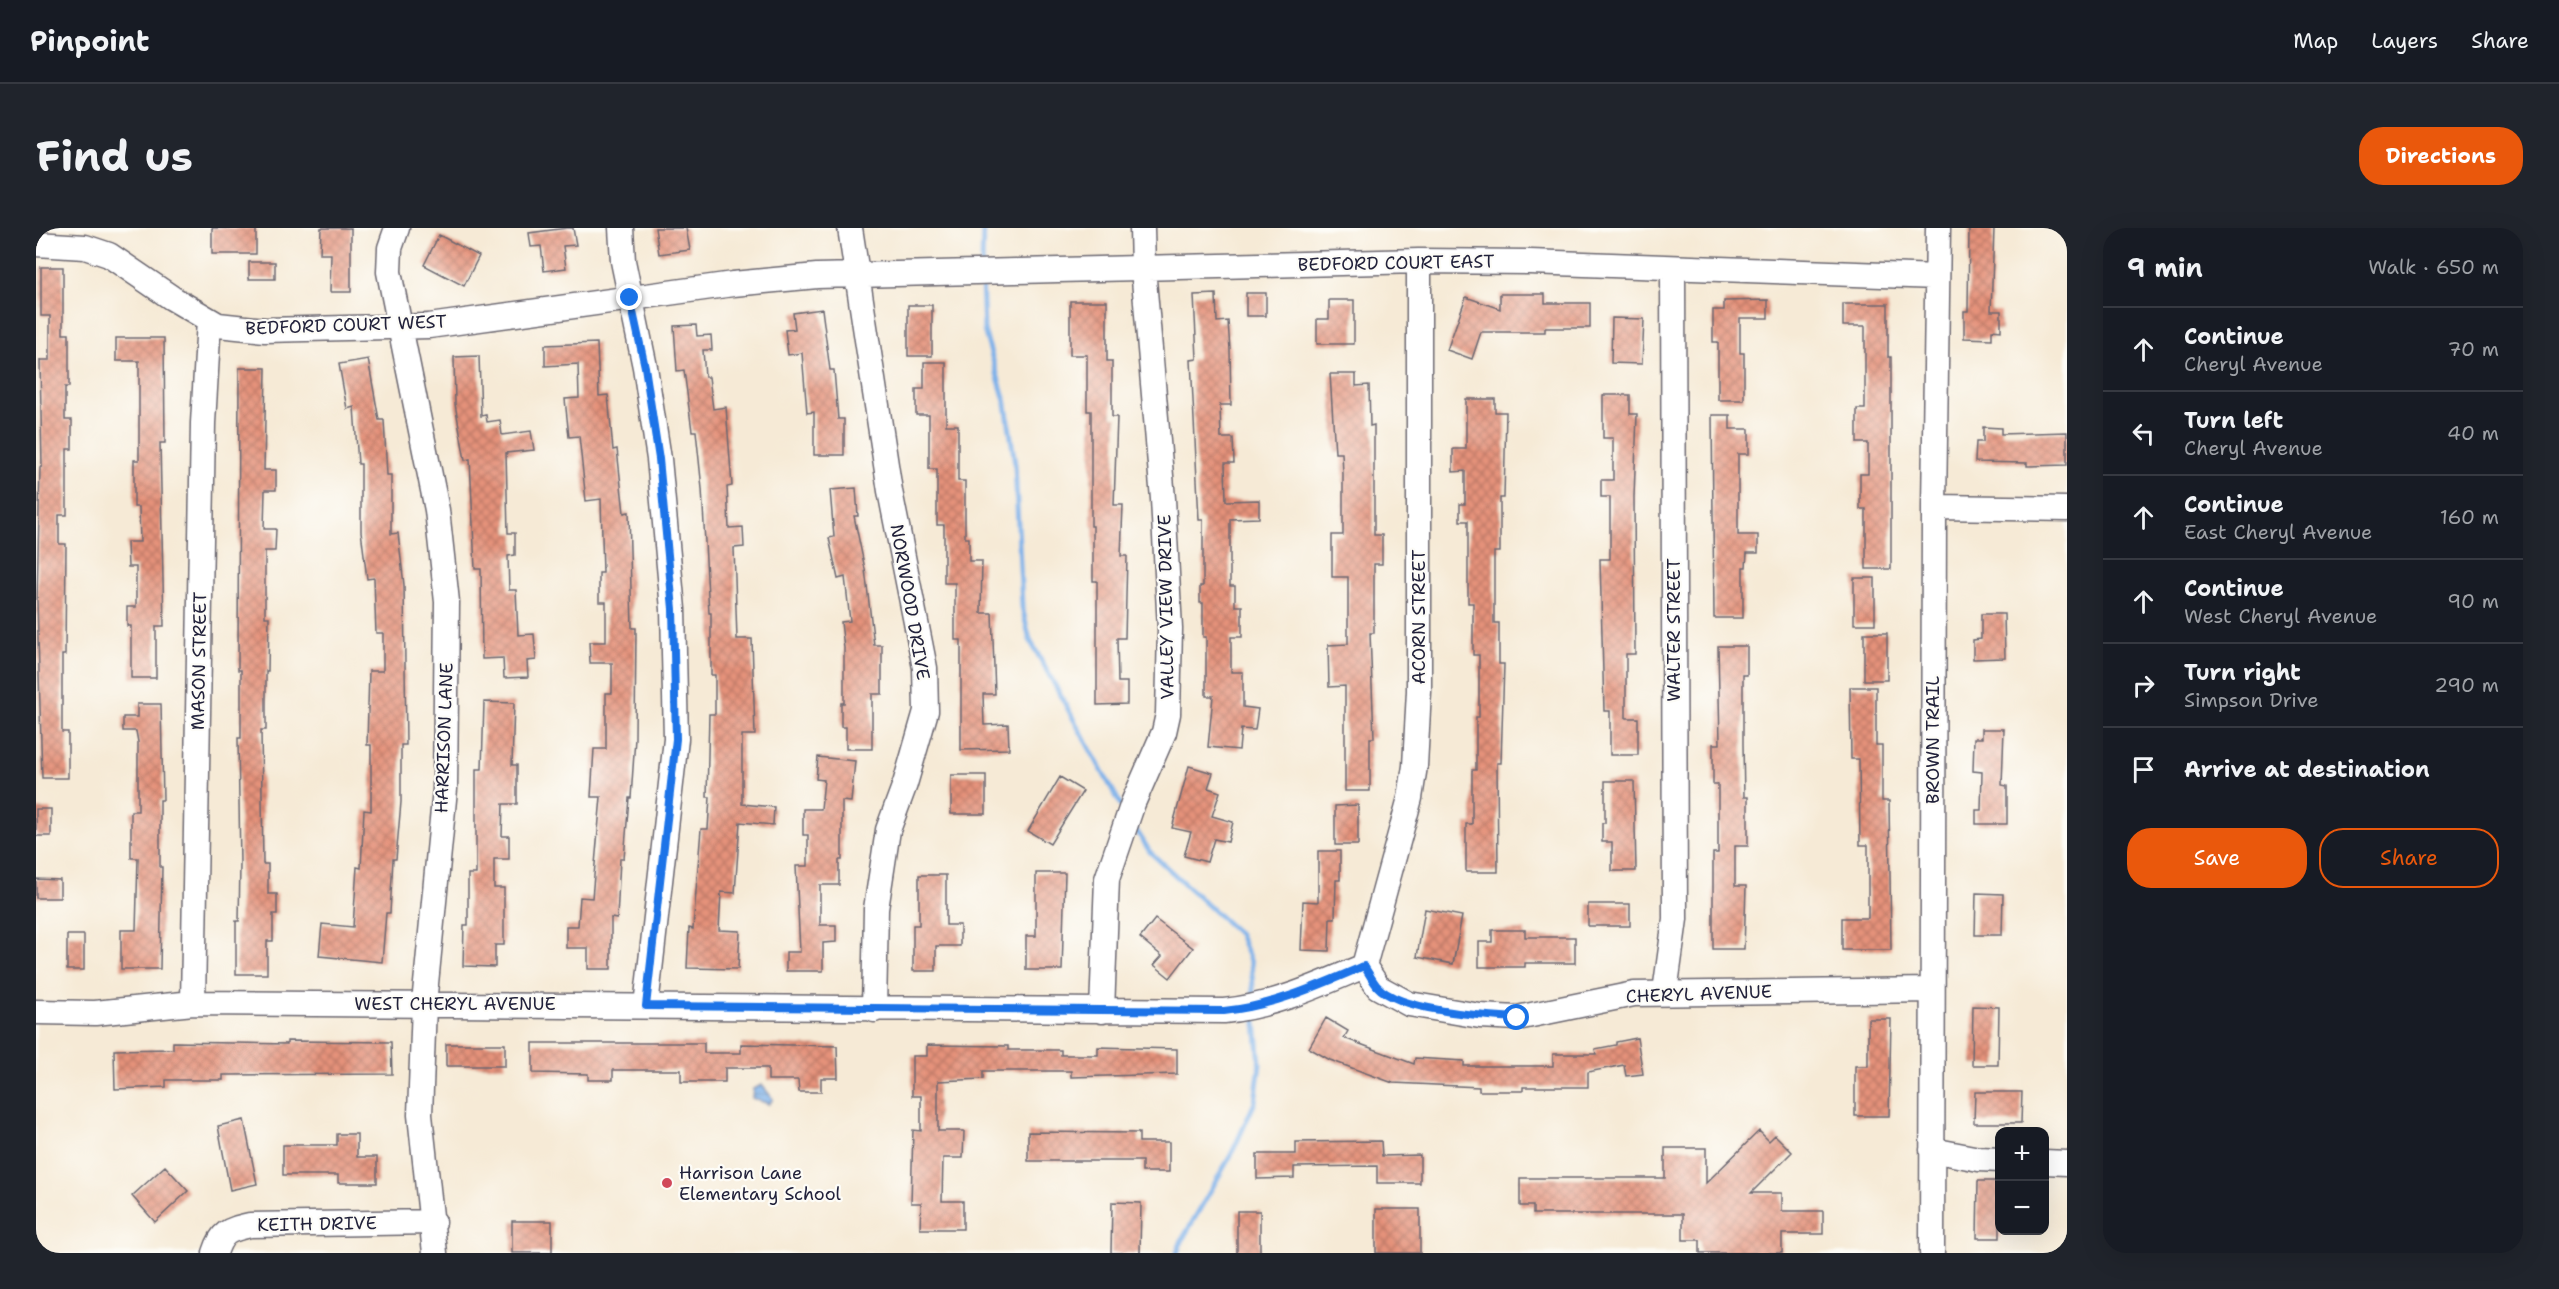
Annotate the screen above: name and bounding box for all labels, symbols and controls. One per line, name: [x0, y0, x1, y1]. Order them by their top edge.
text: Pinpoint: [30, 22, 149, 60]
text: Map: [2293, 27, 2338, 55]
text: Layers: [2371, 27, 2438, 55]
text: Share: [2471, 27, 2529, 55]
button: Directions: [2359, 127, 2523, 185]
text: Find us: [36, 128, 193, 184]
street label: BEDFORD COURT EAST: [1297, 249, 1495, 277]
text: 9 min: [2127, 250, 2203, 285]
text: Walk · 650 m: [2368, 254, 2499, 280]
route end: [616, 284, 642, 310]
street label: BEDFORD COURT WEST: [245, 309, 447, 341]
text: Continue: [2184, 322, 2284, 351]
icon: ahead: [2127, 333, 2160, 366]
text: 70 m: [2447, 336, 2499, 362]
text: Cheryl Avenue: [2184, 351, 2323, 377]
text: Turn left: [2184, 406, 2283, 435]
icon: left: [2127, 417, 2160, 450]
text: 40 m: [2447, 420, 2499, 446]
text: Cheryl Avenue: [2184, 435, 2323, 461]
text: Continue: [2184, 490, 2284, 519]
icon: ahead: [2127, 501, 2160, 534]
text: 160 m: [2440, 504, 2499, 530]
street label: VALLEY VIEW DRIVE: [1152, 514, 1180, 700]
text: East Cheryl Avenue: [2184, 519, 2372, 545]
street label: NORWOOD DRIVE: [884, 522, 936, 682]
street label: ACORN STREET: [1407, 549, 1431, 685]
street label: WALTER STREET: [1662, 558, 1686, 702]
text: Continue: [2184, 574, 2284, 603]
icon: ahead: [2127, 585, 2160, 618]
text: 90 m: [2447, 588, 2499, 614]
street label: MASON STREET: [186, 592, 212, 730]
text: West Cheryl Avenue: [2184, 603, 2377, 629]
text: Turn right: [2184, 658, 2301, 687]
street label: HARRISON LANE: [429, 662, 459, 814]
icon: right: [2127, 669, 2160, 702]
text: 290 m: [2434, 672, 2499, 698]
street label: BROWN TRAIL: [1921, 676, 1945, 804]
text: Simpson Drive: [2184, 687, 2319, 713]
icon: arrive: [2127, 753, 2160, 786]
text: Arrive at destination: [2184, 755, 2430, 784]
button: Save: [2127, 828, 2307, 888]
button: Share: [2319, 828, 2499, 888]
street label: CHERYL AVENUE: [1625, 979, 1773, 1009]
street label: WEST CHERYL AVENUE: [354, 992, 556, 1016]
route start: [1503, 1004, 1529, 1030]
map controls: [1995, 1127, 2049, 1235]
button: +: [1995, 1127, 2049, 1181]
place label: Harrison Lane Elementary School: [679, 1161, 842, 1206]
marker: Harrison Lane Elementary School: [660, 1176, 674, 1190]
button: −: [1995, 1181, 2049, 1235]
street label: KEITH DRIVE: [257, 1211, 377, 1237]

